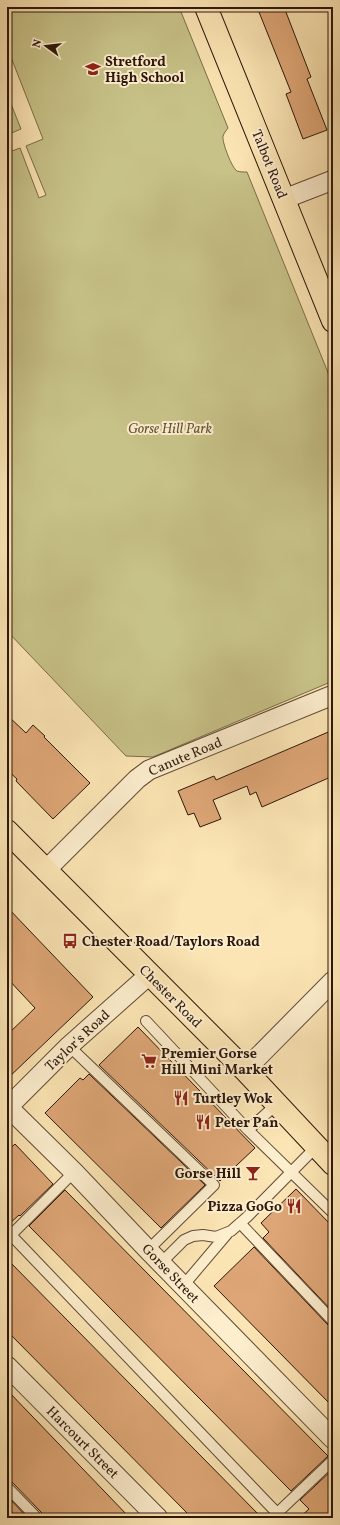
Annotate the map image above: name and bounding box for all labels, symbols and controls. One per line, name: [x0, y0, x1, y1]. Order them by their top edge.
north arrow: [26, 26, 66, 66]
text: N: [30, 38, 46, 50]
place label: Stretford High School: [105, 53, 184, 88]
school or university icon: Stretford High School: [84, 60, 102, 78]
street label: Talbot Road: [246, 127, 291, 202]
park label: Gorse Hill Park: [128, 420, 213, 439]
street label: Canute Road: [146, 733, 225, 781]
bus stop icon: Chester Road/Taylors Road: [61, 932, 79, 950]
place label: Chester Road/Taylors Road: [82, 933, 260, 952]
street label: Chester Road: [134, 961, 206, 1033]
street label: Taylor's Road: [42, 1006, 115, 1076]
place label: Premier Gorse Hill Mini Market: [161, 1045, 273, 1080]
supermarket icon: Premier Gorse Hill Mini Market: [140, 1052, 158, 1070]
restaurant icon: Turtley Wok: [172, 1089, 190, 1107]
place label: Turtley Wok: [193, 1090, 273, 1109]
restaurant icon: Peter Pan: [194, 1113, 212, 1131]
place label: Peter Pan: [215, 1114, 278, 1133]
bar icon: Gorse Hill: [244, 1164, 262, 1182]
place label: Gorse Hill: [175, 1165, 241, 1184]
restaurant icon: Pizza GoGo: [285, 1197, 303, 1215]
place label: Pizza GoGo: [207, 1198, 282, 1217]
street label: Gorse Street: [137, 1240, 203, 1308]
street label: Harcourt Street: [42, 1403, 122, 1484]

